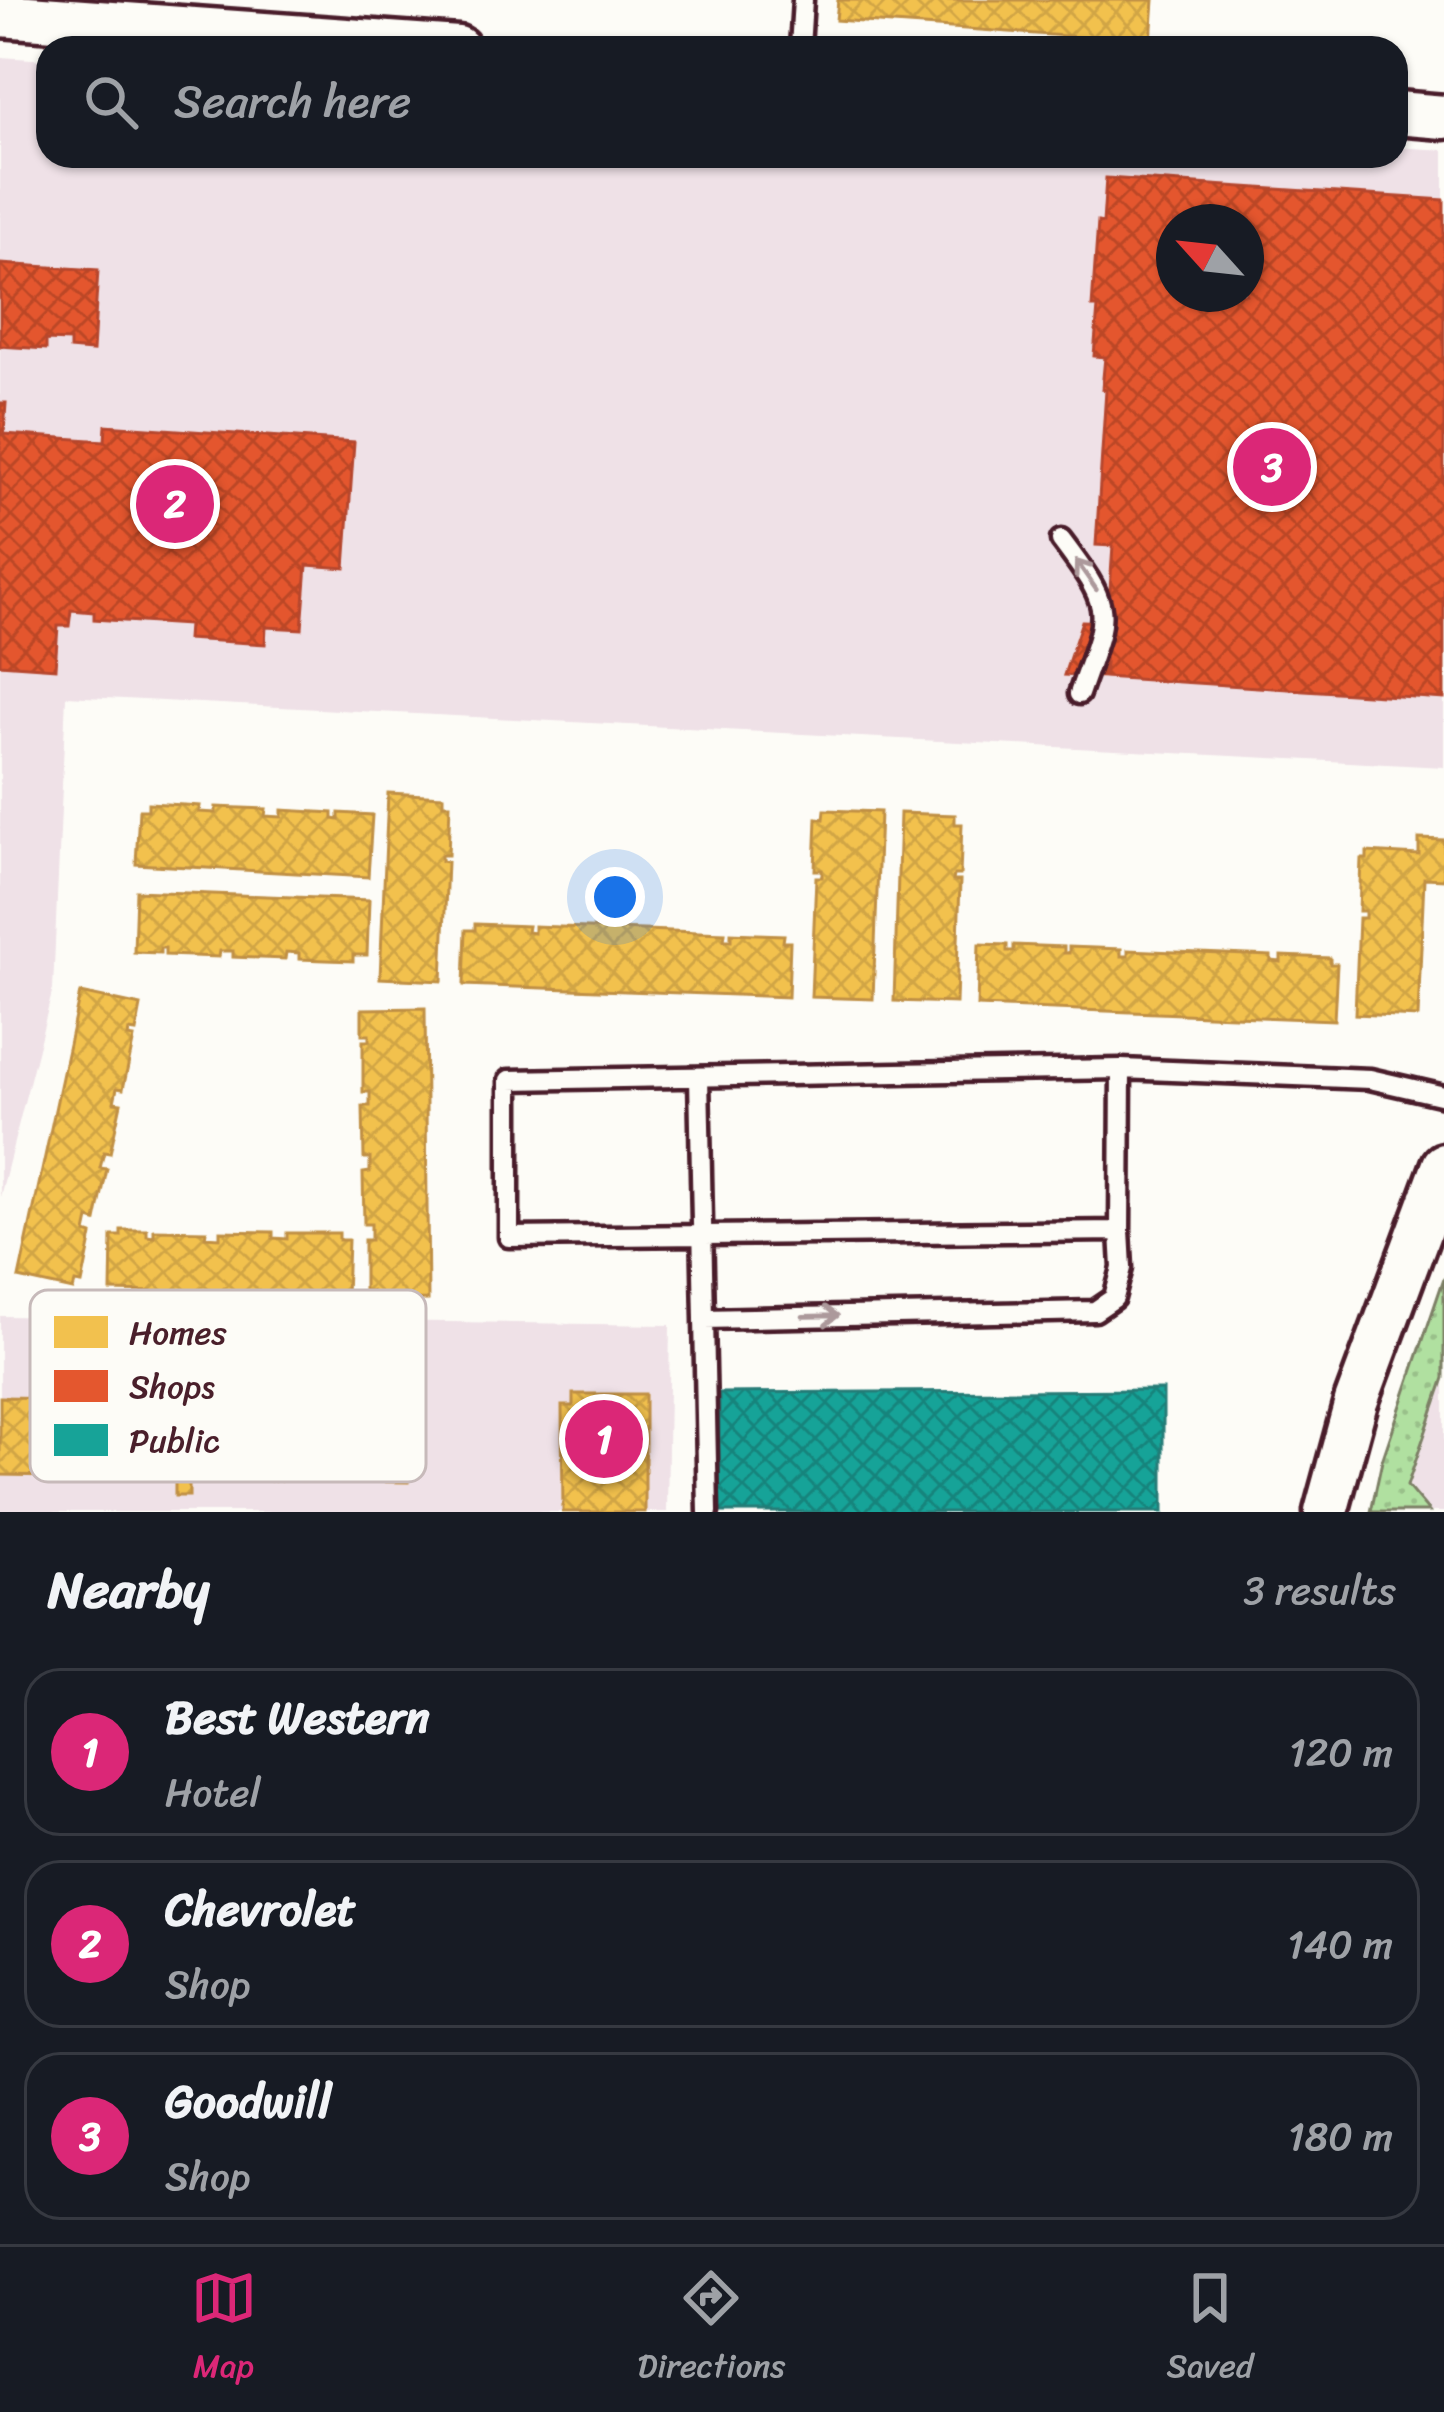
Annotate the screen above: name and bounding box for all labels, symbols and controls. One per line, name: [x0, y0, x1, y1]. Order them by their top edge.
search box: [36, 36, 1408, 168]
text: Search here: [174, 62, 411, 142]
icon: search: [78, 69, 144, 135]
north arrow: [1156, 204, 1264, 312]
pin: 3: [1233, 422, 1311, 512]
pin: 2: [136, 459, 214, 549]
one-way arrow: [1074, 559, 1099, 593]
your location: [585, 867, 645, 927]
legend: [30, 1290, 426, 1482]
text: Homes: [129, 1304, 227, 1362]
one-way arrow: [801, 1305, 840, 1328]
text: Shops: [129, 1358, 215, 1416]
pin: 1: [565, 1394, 643, 1484]
text: Public: [129, 1412, 220, 1470]
text: Nearby: [48, 1545, 209, 1635]
text: 3 results: [1243, 1556, 1396, 1625]
text: Best Western: [165, 1678, 430, 1758]
text: 1: [82, 1718, 98, 1787]
text: 120 m: [1289, 1718, 1393, 1787]
text: Hotel: [165, 1758, 261, 1827]
text: Chevrolet: [165, 1870, 356, 1950]
text: 2: [79, 1910, 101, 1979]
text: 140 m: [1287, 1910, 1393, 1979]
text: Shop: [165, 1950, 250, 2019]
text: Goodwill: [165, 2062, 332, 2142]
text: 3: [79, 2102, 101, 2171]
text: 180 m: [1288, 2102, 1393, 2171]
text: Shop: [165, 2142, 250, 2211]
tab: Map: [191, 2265, 257, 2395]
tab: Directions: [638, 2265, 785, 2395]
tab: Saved: [1166, 2265, 1253, 2395]

